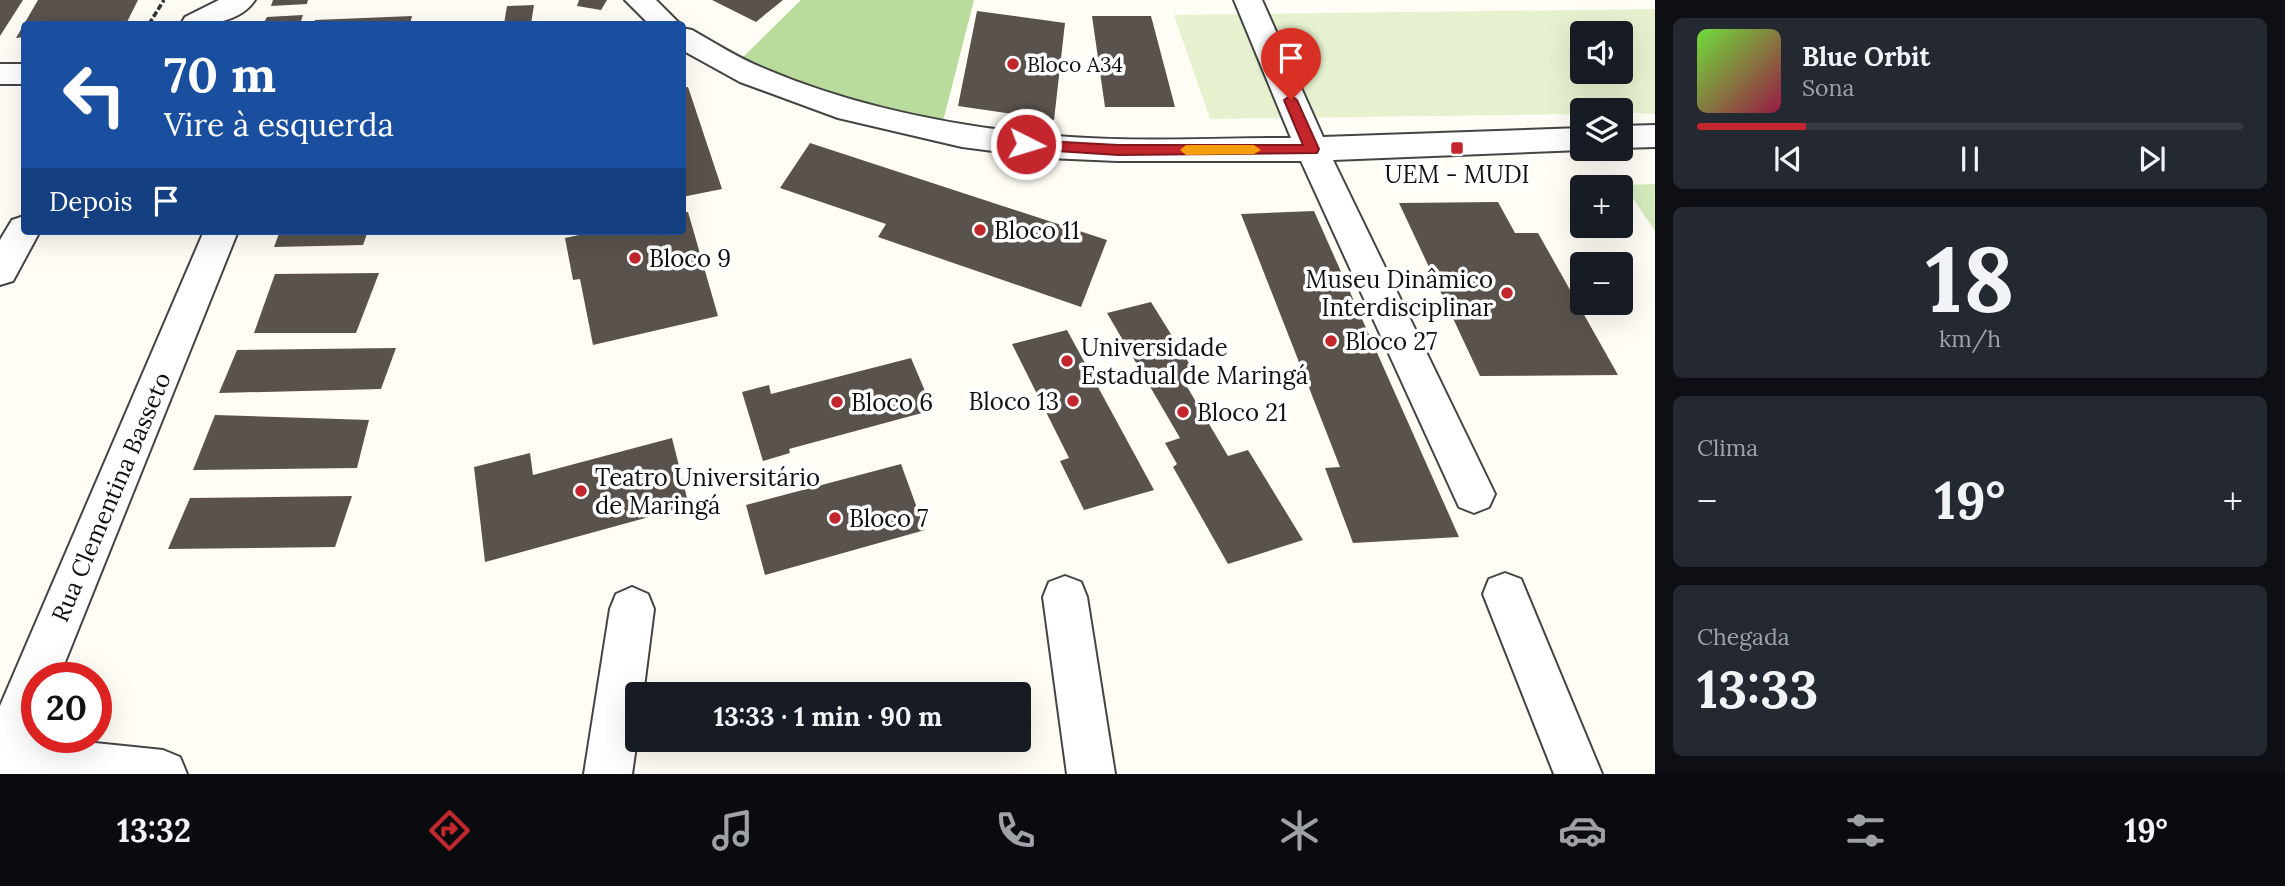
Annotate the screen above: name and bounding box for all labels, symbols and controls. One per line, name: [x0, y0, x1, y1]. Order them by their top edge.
map controls: [1570, 21, 1633, 315]
button: sound: [1570, 21, 1633, 84]
pin: [1261, 28, 1321, 100]
icon: arrive: [1272, 39, 1310, 77]
text: Blue Orbit: [1802, 40, 1930, 73]
text: 70 m: [164, 43, 276, 105]
icon: left: [49, 49, 140, 140]
place label: Bloco A34: [1027, 51, 1123, 78]
marker: Bloco A34: [1005, 56, 1021, 72]
text: Sona: [1802, 73, 1854, 102]
button: layers: [1570, 98, 1633, 161]
text: Vire à esquerda: [164, 104, 394, 145]
position arrow: [989, 107, 1063, 181]
marker: UEM - MUDI: [1449, 140, 1465, 156]
icon: previous: [1769, 140, 1807, 178]
icon: pause: [1951, 140, 1989, 178]
icon: next: [2133, 140, 2171, 178]
place label: UEM - MUDI: [1384, 159, 1530, 190]
button: +: [1570, 175, 1633, 238]
icon: arrive: [147, 182, 185, 220]
text: Depois: [49, 185, 133, 218]
place label: Bloco 11: [994, 215, 1080, 246]
text: 18: [1926, 220, 2015, 337]
marker: Bloco 11: [972, 222, 988, 238]
place label: Bloco 9: [649, 243, 731, 274]
marker: Bloco 9: [627, 250, 643, 266]
button: −: [1570, 252, 1633, 315]
place label: Museu Dinâmico Interdisciplinar: [1305, 264, 1494, 323]
marker: Museu Dinâmico Interdisciplinar: [1499, 285, 1515, 301]
text: km/h: [1939, 324, 2001, 353]
place label: Bloco 27: [1345, 326, 1437, 357]
place label: Universidade Estadual de Maringá: [1081, 332, 1308, 391]
marker: Bloco 27: [1323, 333, 1339, 349]
marker: Universidade Estadual de Maringá: [1059, 353, 1075, 369]
street label: Rua Clementina Basseto: [44, 367, 178, 627]
place label: Bloco 13: [969, 386, 1059, 417]
place label: Bloco 6: [851, 387, 933, 418]
marker: Bloco 13: [1065, 393, 1081, 409]
marker: Bloco 6: [829, 394, 845, 410]
place label: Bloco 21: [1197, 397, 1287, 428]
marker: Bloco 21: [1175, 404, 1191, 420]
text: Clima: [1697, 433, 1758, 462]
place label: Teatro Universitário de Maringá: [595, 462, 820, 521]
text: 19°: [1935, 467, 2005, 533]
text: −: [1697, 477, 1717, 525]
text: +: [2223, 477, 2243, 525]
marker: Teatro Universitário de Maringá: [573, 483, 589, 499]
place label: Bloco 7: [849, 503, 928, 534]
marker: Bloco 7: [827, 510, 843, 526]
text: Chegada: [1697, 622, 1790, 651]
text: 13:33: [1697, 656, 1818, 722]
speed limit sign: 20: [21, 662, 112, 753]
text: 13:33 · 1 min · 90 m: [714, 700, 942, 733]
icon: directions: [425, 806, 474, 855]
icon: music: [708, 806, 757, 855]
icon: phone: [991, 806, 1040, 855]
icon: climate: [1275, 806, 1324, 855]
icon: car: [1558, 806, 1607, 855]
icon: filters: [1841, 806, 1890, 855]
text: 13:32: [117, 810, 191, 851]
text: 19°: [2124, 810, 2168, 851]

